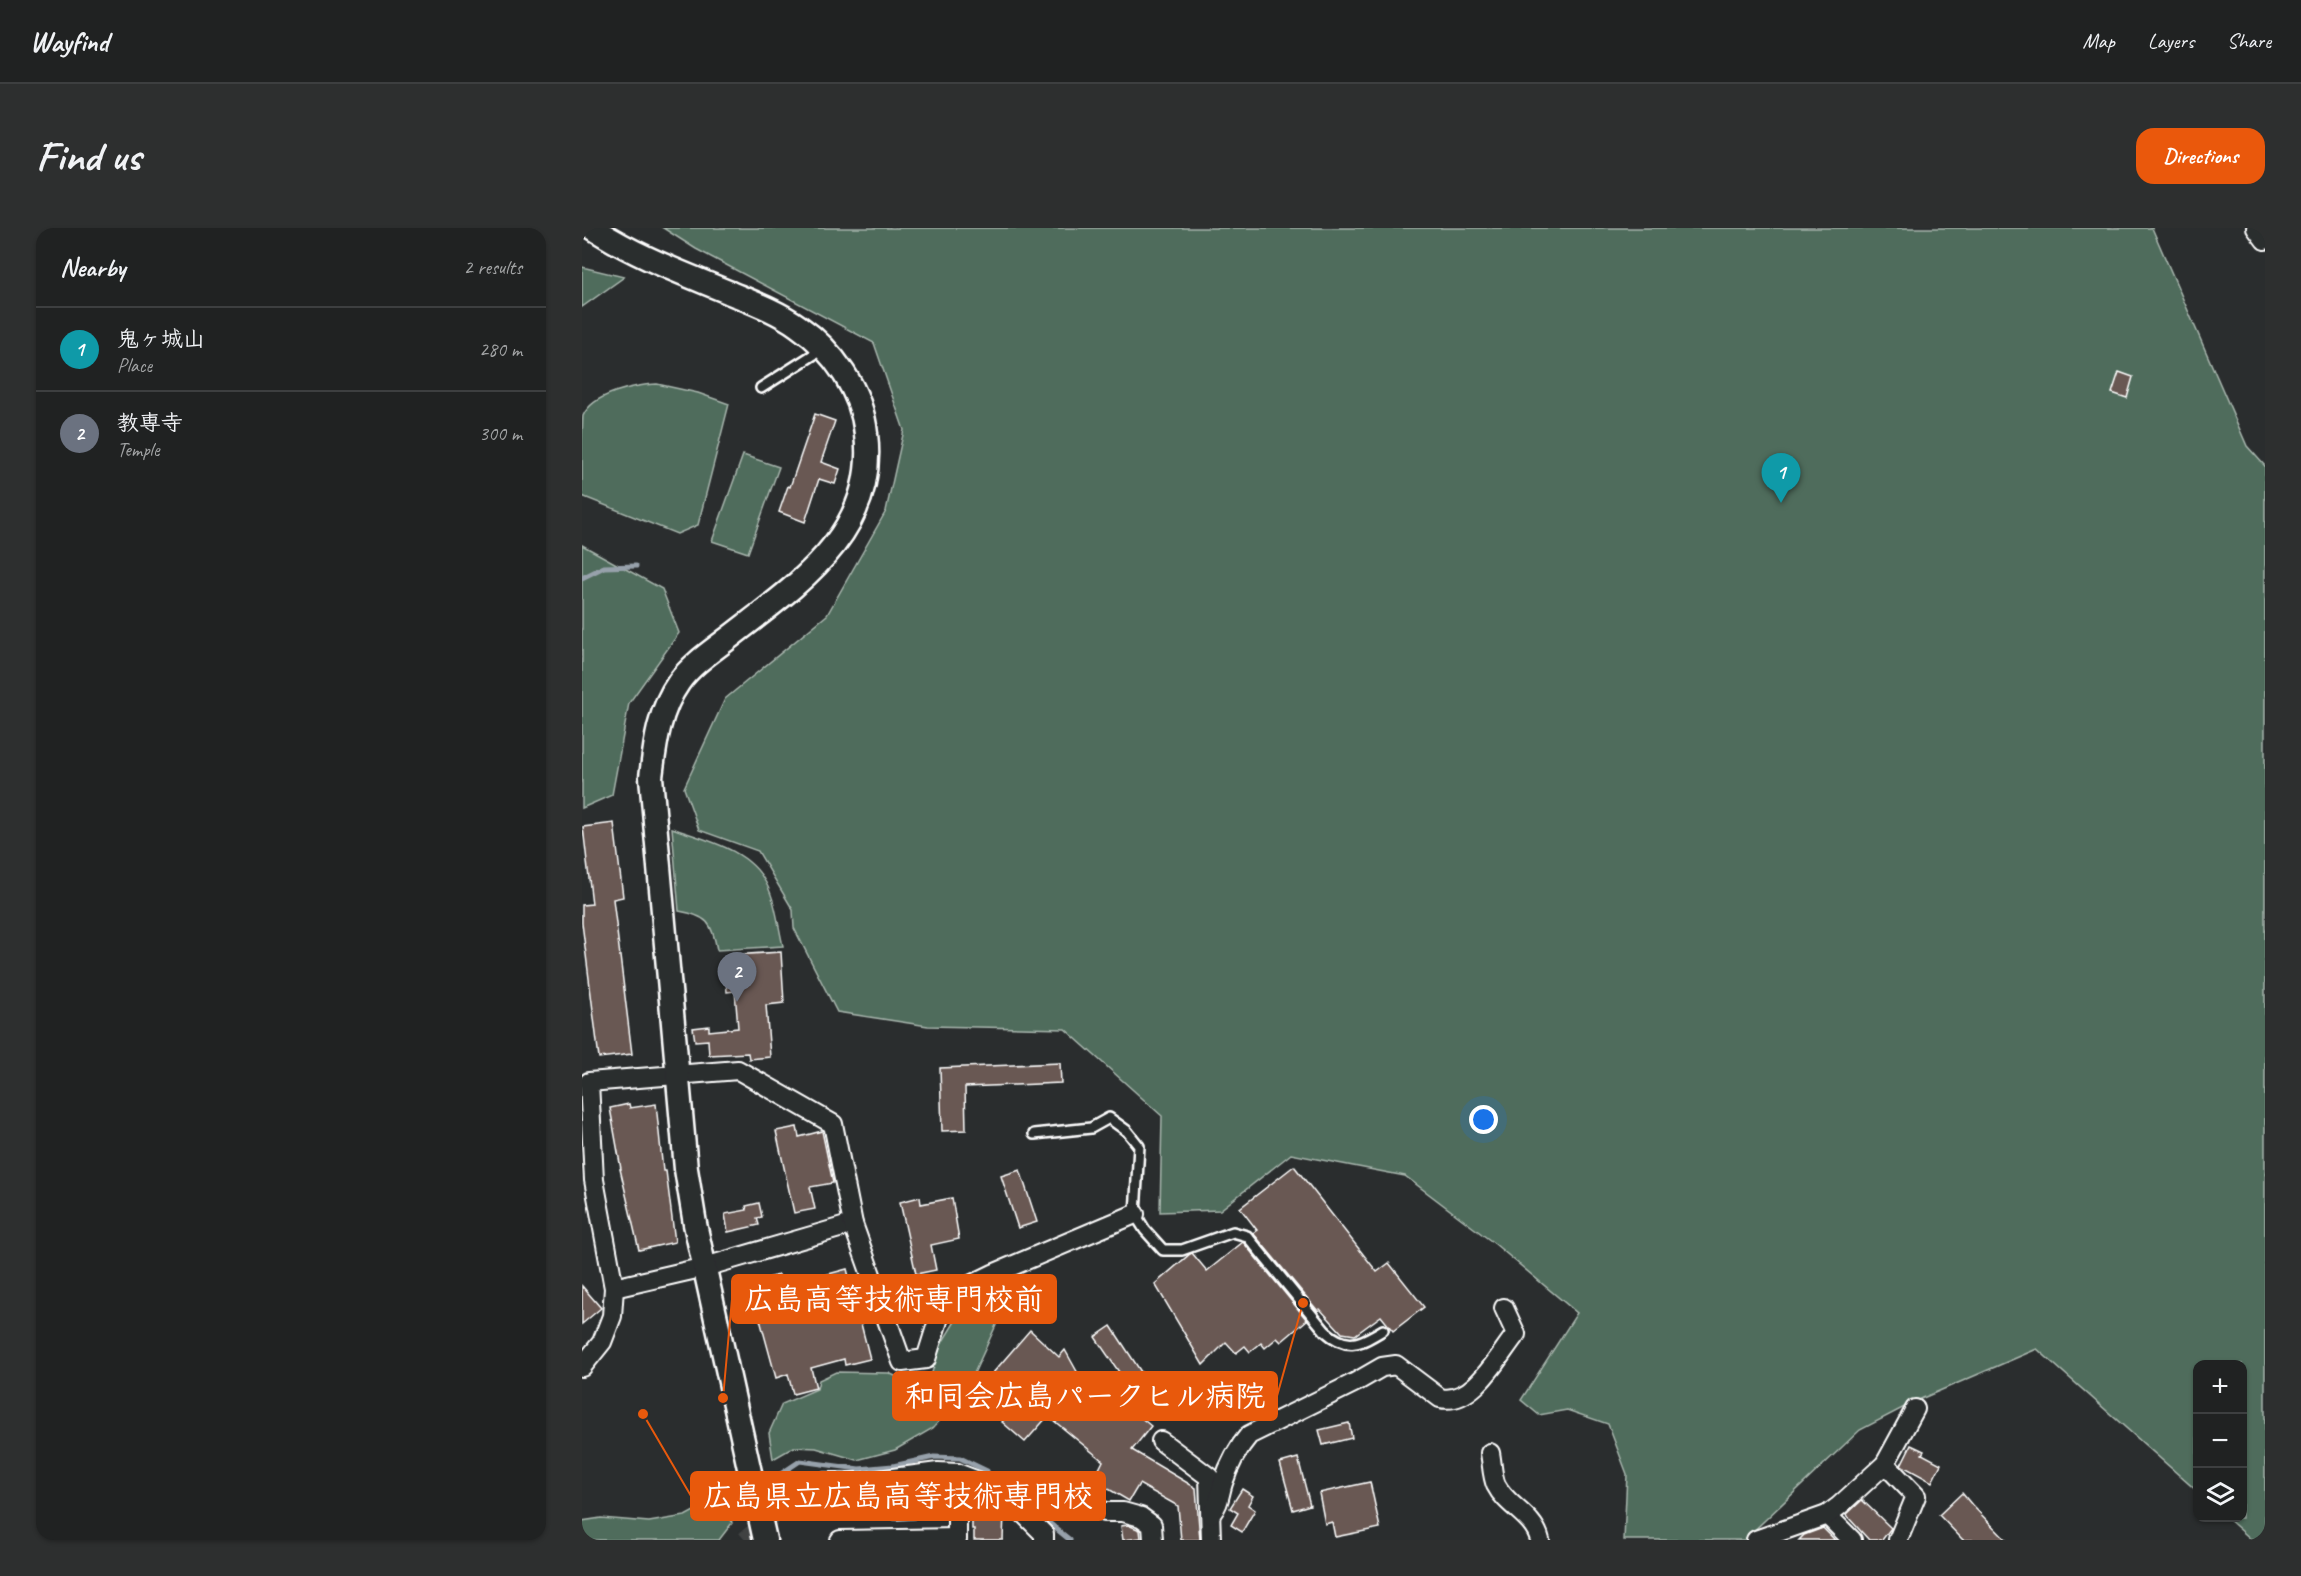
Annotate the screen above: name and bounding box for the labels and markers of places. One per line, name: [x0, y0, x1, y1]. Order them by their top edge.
pin: 1: [1762, 454, 1800, 503]
pin: 2: [718, 952, 756, 1002]
callout: 広島高等技術専門校前: [732, 1275, 1056, 1323]
callout: 和同会広島パークヒル病院: [893, 1372, 1277, 1420]
callout: 広島県立広島高等技術専門校: [691, 1472, 1105, 1520]

